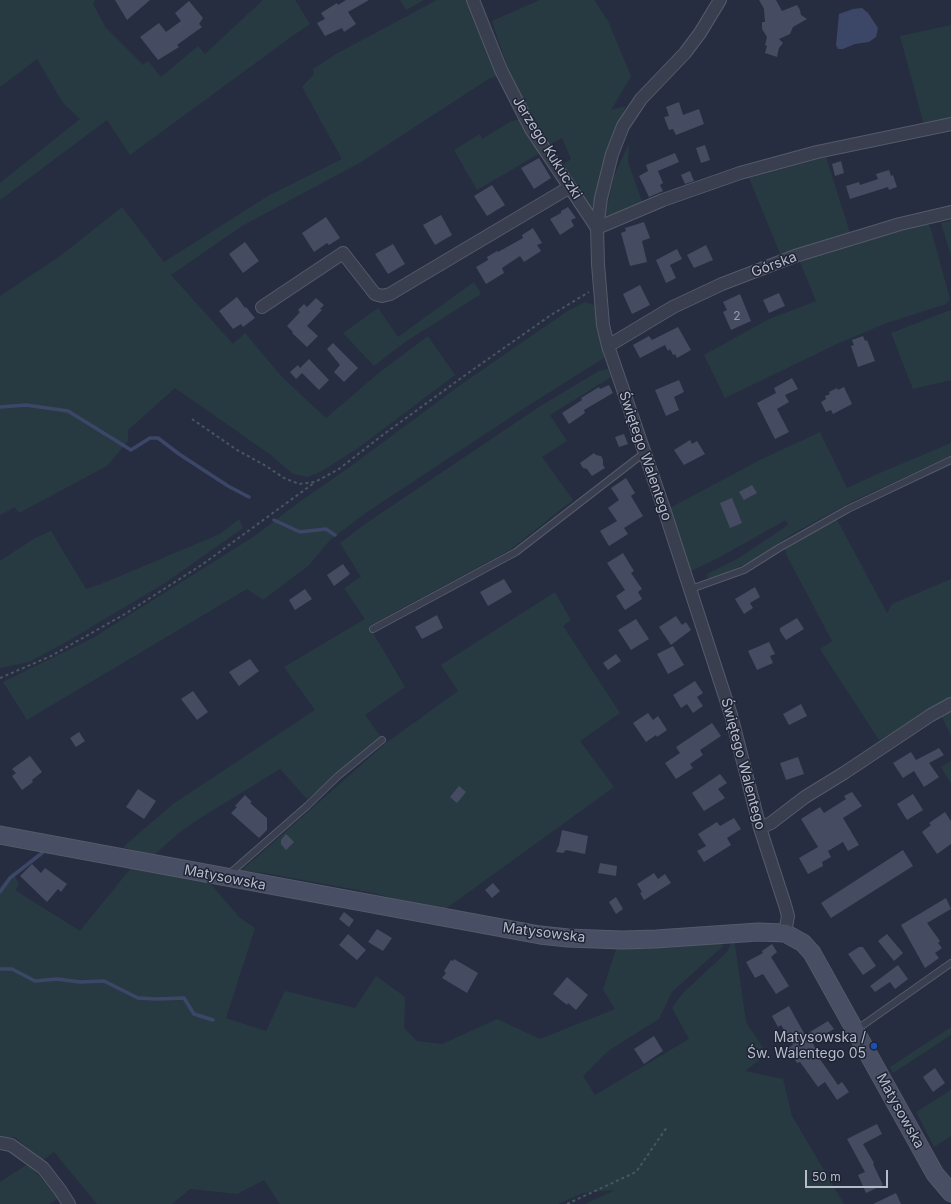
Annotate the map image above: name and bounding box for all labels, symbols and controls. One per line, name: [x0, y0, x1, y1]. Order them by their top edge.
street label: Jerzego Kukuczki: [509, 94, 585, 202]
street label: Górska: [749, 249, 799, 281]
house number: 2: [733, 309, 741, 323]
street label: Świętego Walentego: [615, 389, 675, 523]
street label: Świętego Walentego: [717, 696, 769, 832]
street label: Matysowska: [183, 862, 267, 894]
street label: Matysowska: [502, 920, 586, 946]
place label: Matysowska / Św. Walentego 05: [747, 1030, 866, 1062]
marker: Matysowska / Św. Walentego 05: [869, 1041, 879, 1051]
street label: Matysowska: [872, 1071, 928, 1151]
scale bar: [807, 1162, 890, 1188]
text: 50 m: [812, 1169, 841, 1184]

